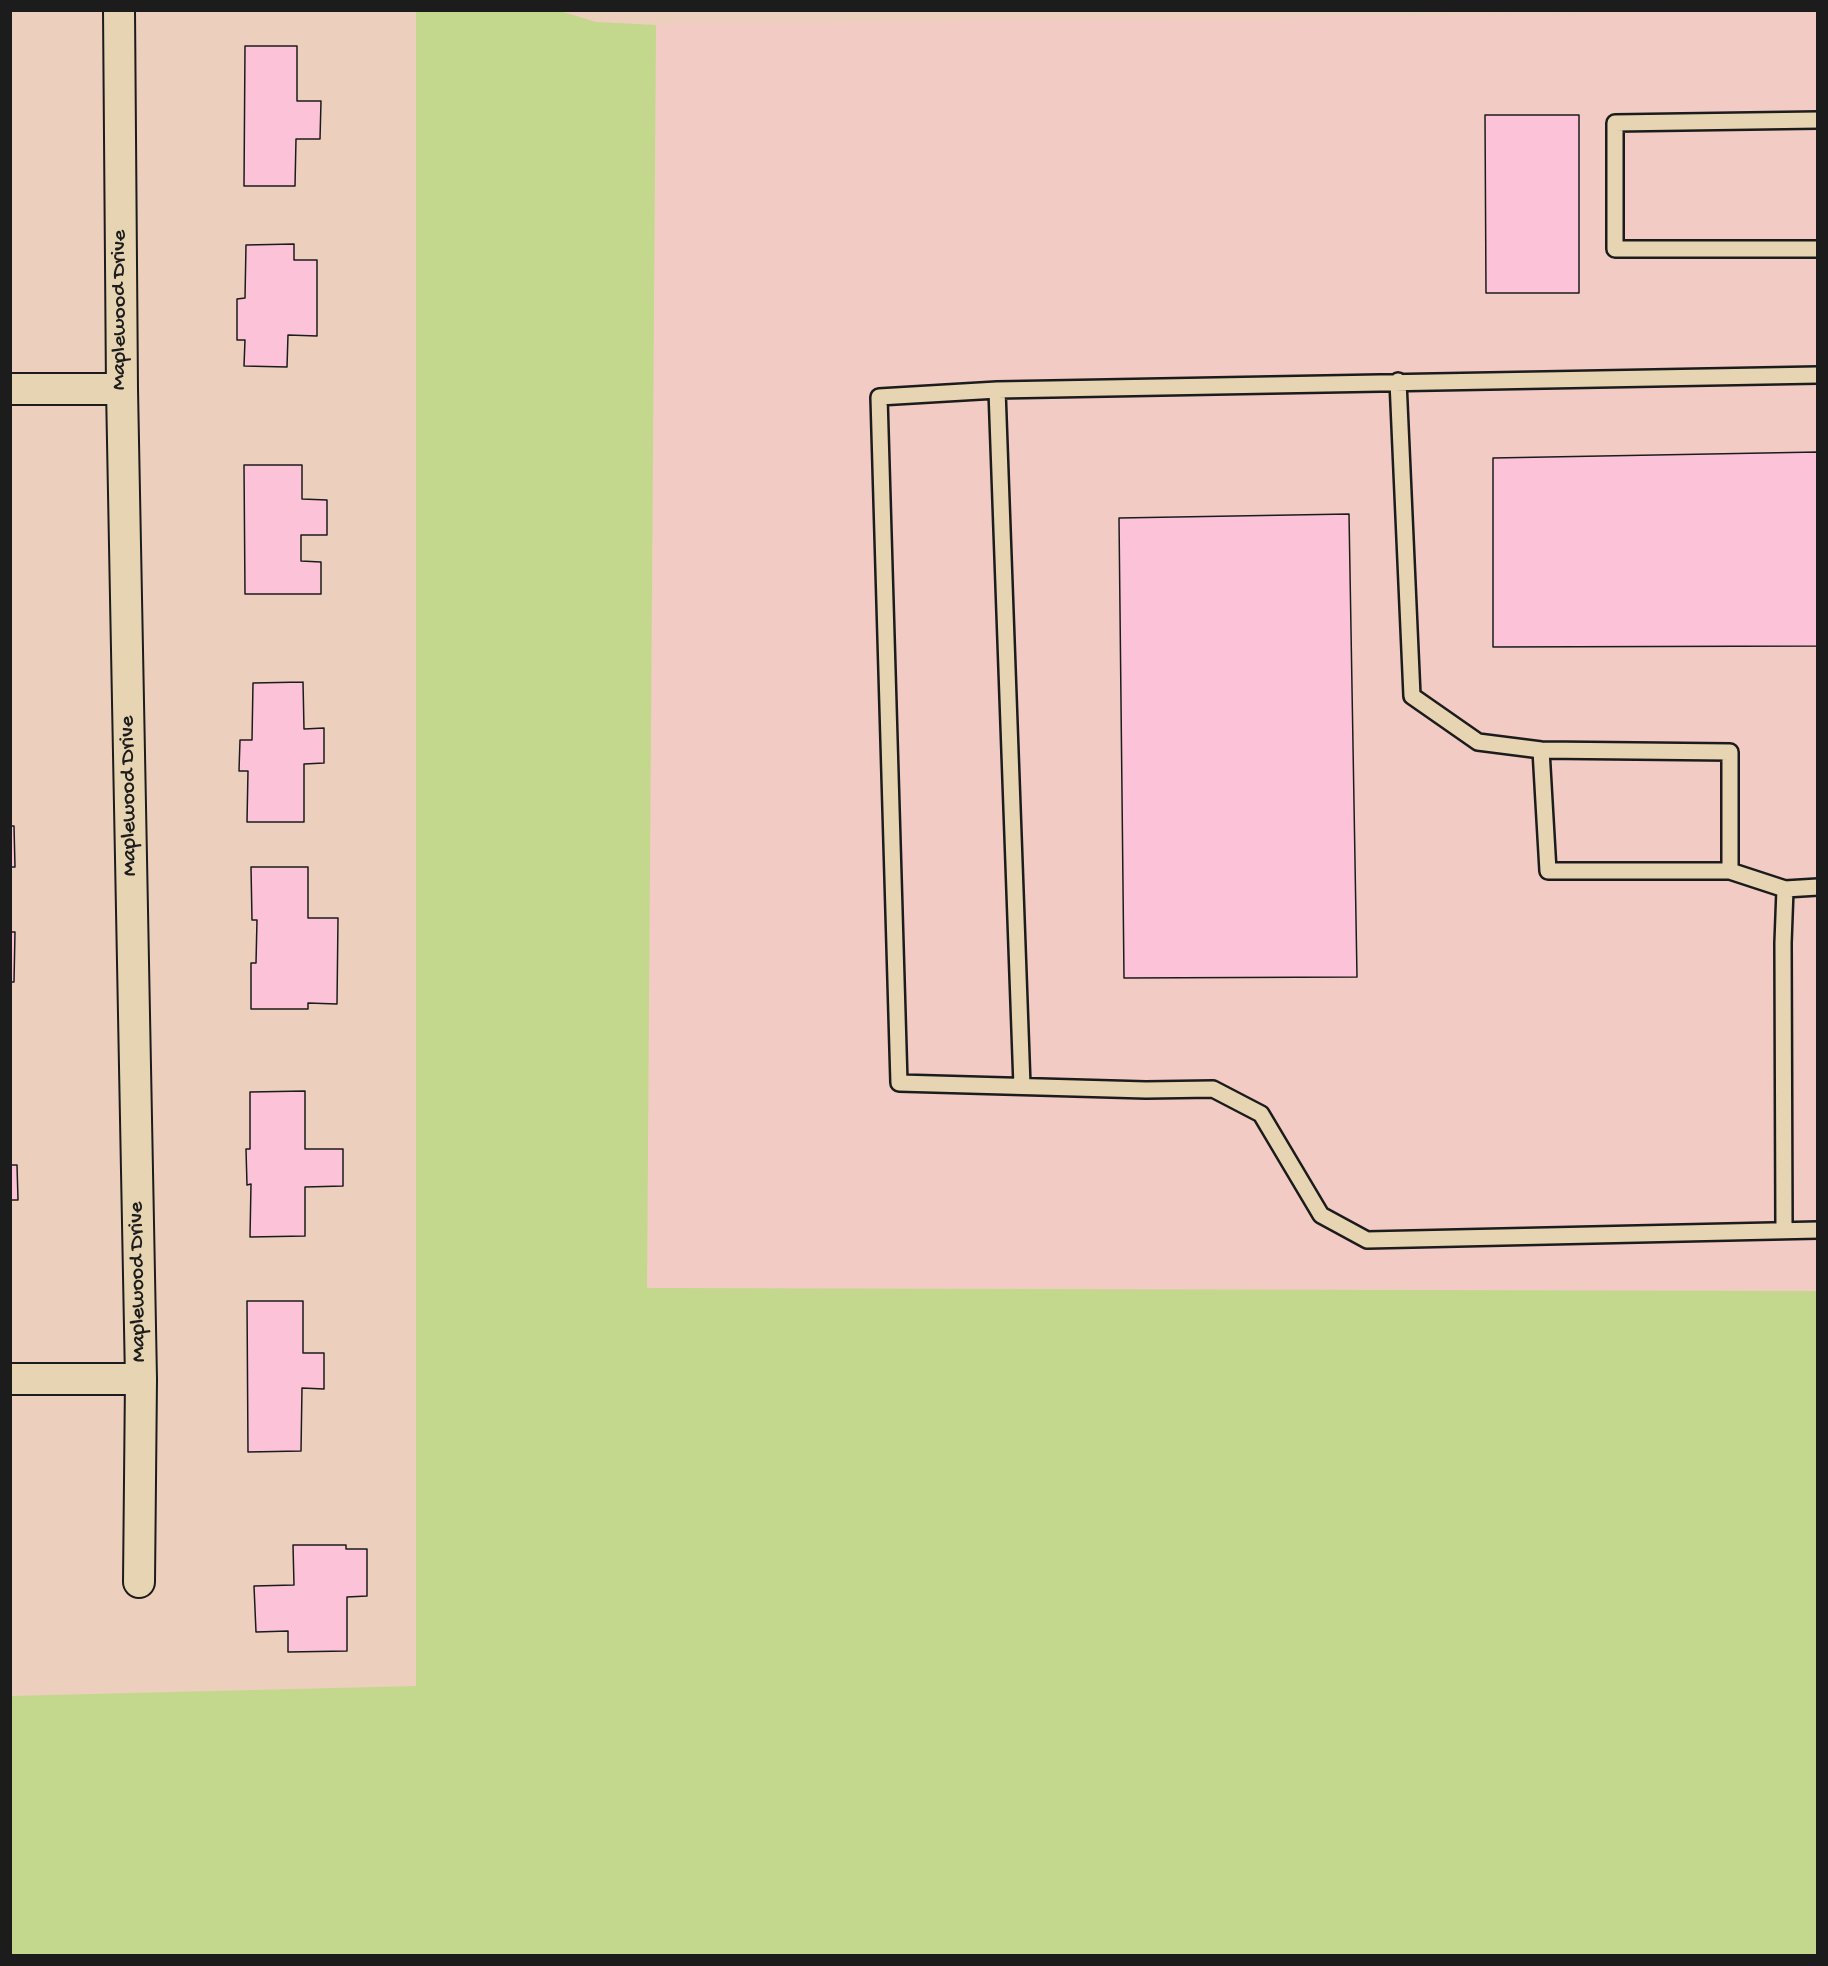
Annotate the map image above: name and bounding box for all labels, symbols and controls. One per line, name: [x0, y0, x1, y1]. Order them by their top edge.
street label: Maplewood Drive: [108, 230, 134, 390]
street label: Maplewood Drive: [115, 716, 145, 876]
street label: Maplewood Drive: [124, 1202, 154, 1362]

